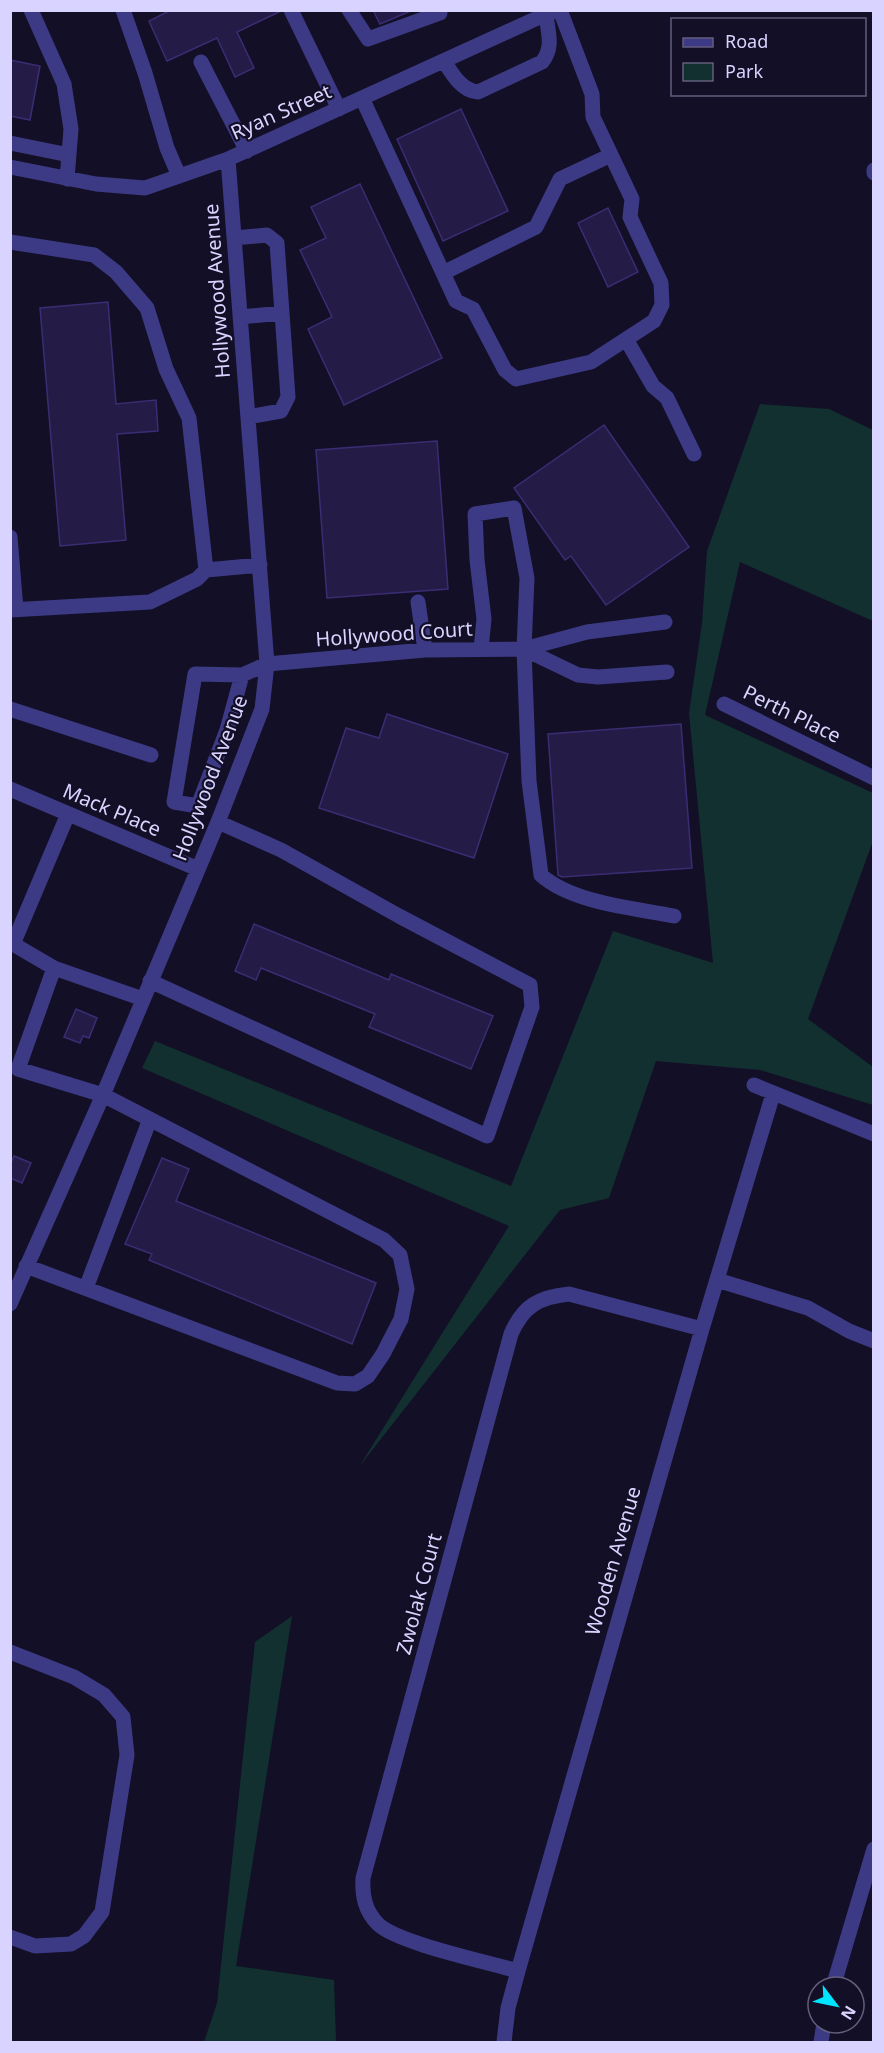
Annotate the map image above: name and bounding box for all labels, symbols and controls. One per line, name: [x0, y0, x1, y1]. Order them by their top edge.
legend: [671, 18, 866, 96]
text: Road: [725, 29, 768, 53]
text: Park: [725, 59, 763, 83]
street label: Ryan Street: [226, 77, 335, 146]
street label: Hollywood Avenue: [197, 203, 236, 379]
street label: Hollywood Court: [314, 615, 473, 652]
street label: Perth Place: [739, 678, 846, 749]
street label: Hollywood Avenue: [166, 691, 254, 864]
street label: Mack Place: [59, 777, 165, 842]
street label: Wooden Avenue: [578, 1483, 647, 1638]
street label: Zwolak Court: [389, 1530, 448, 1657]
north arrow: [806, 1975, 866, 2035]
text: N: [836, 2002, 861, 2024]

